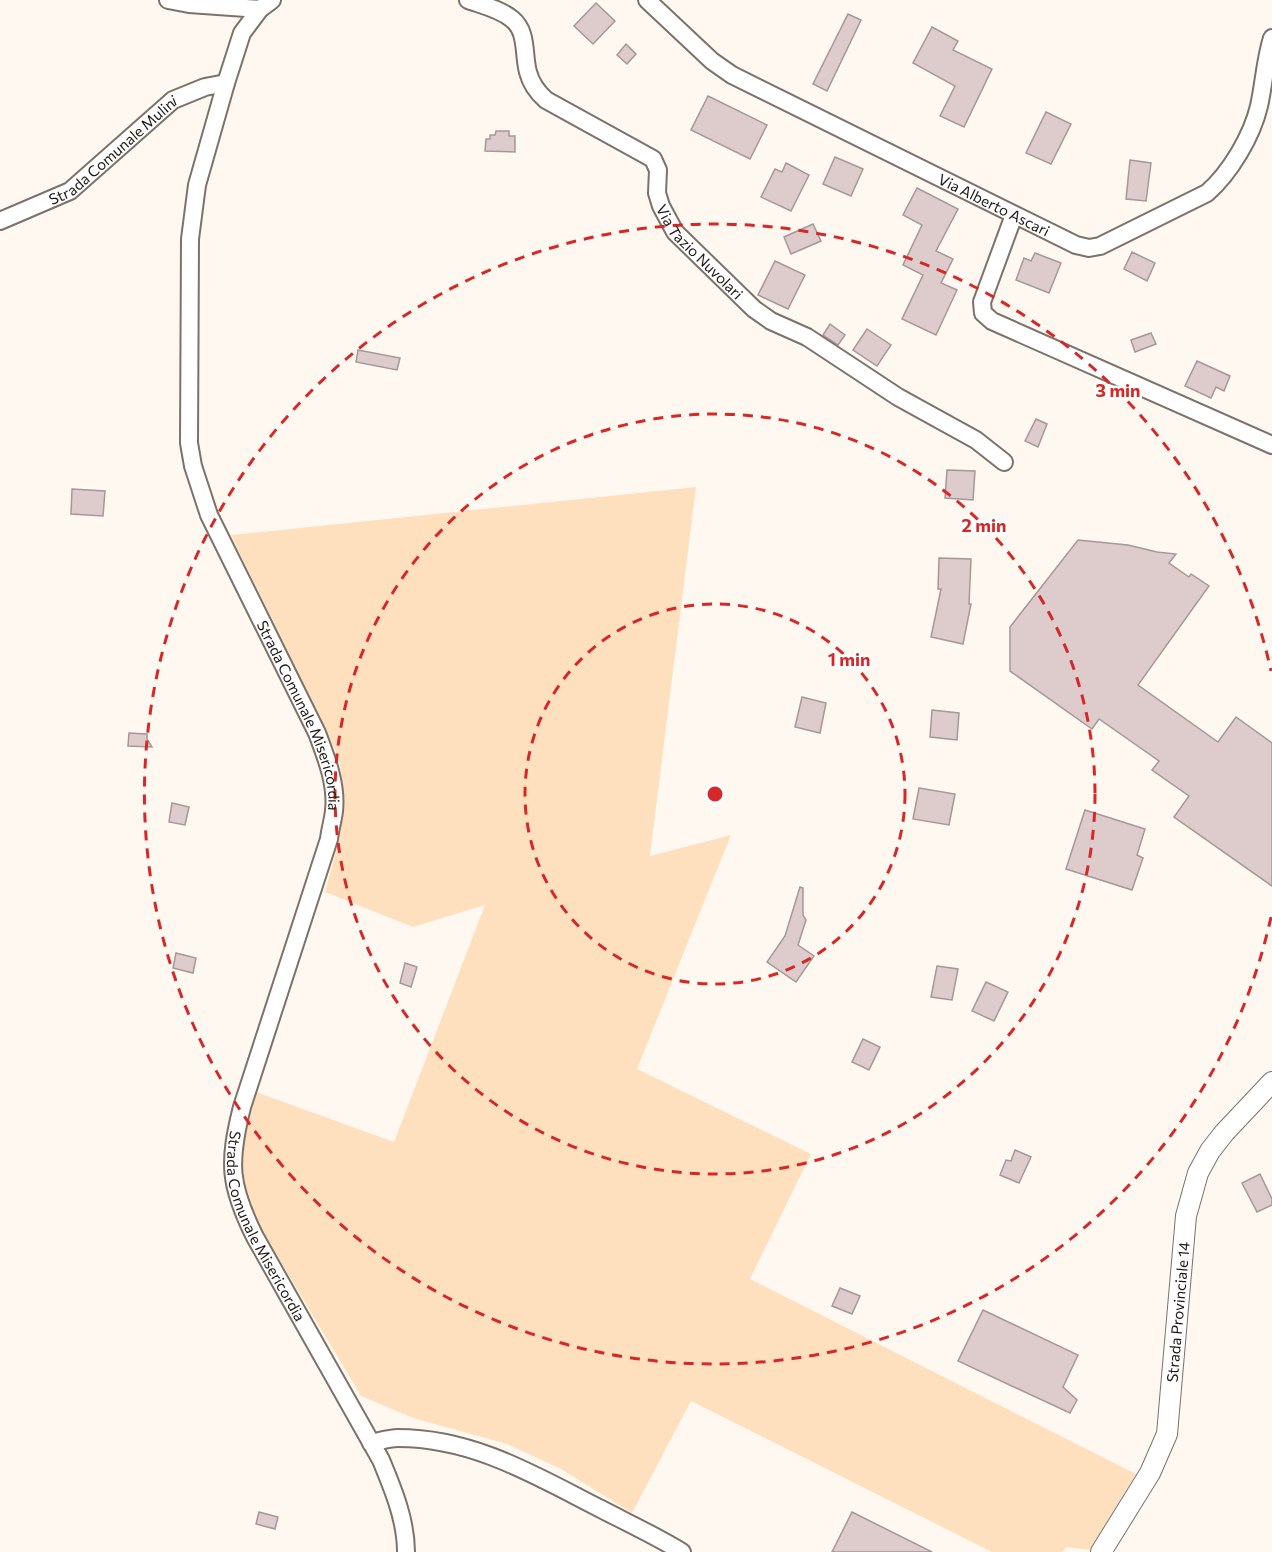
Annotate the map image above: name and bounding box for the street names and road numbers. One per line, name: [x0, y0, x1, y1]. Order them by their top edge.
street label: Strada Comunale Mulini: [46, 91, 179, 208]
street label: Via Alberto Ascari: [935, 169, 1053, 240]
street label: Via Tazio Nuvolari: [653, 201, 747, 302]
street label: Strada Comunale Misericordia: [254, 617, 344, 811]
street label: Strada Comunale Misericordia: [224, 1130, 309, 1324]
street label: Strada Provinciale 14: [1163, 1241, 1193, 1383]

